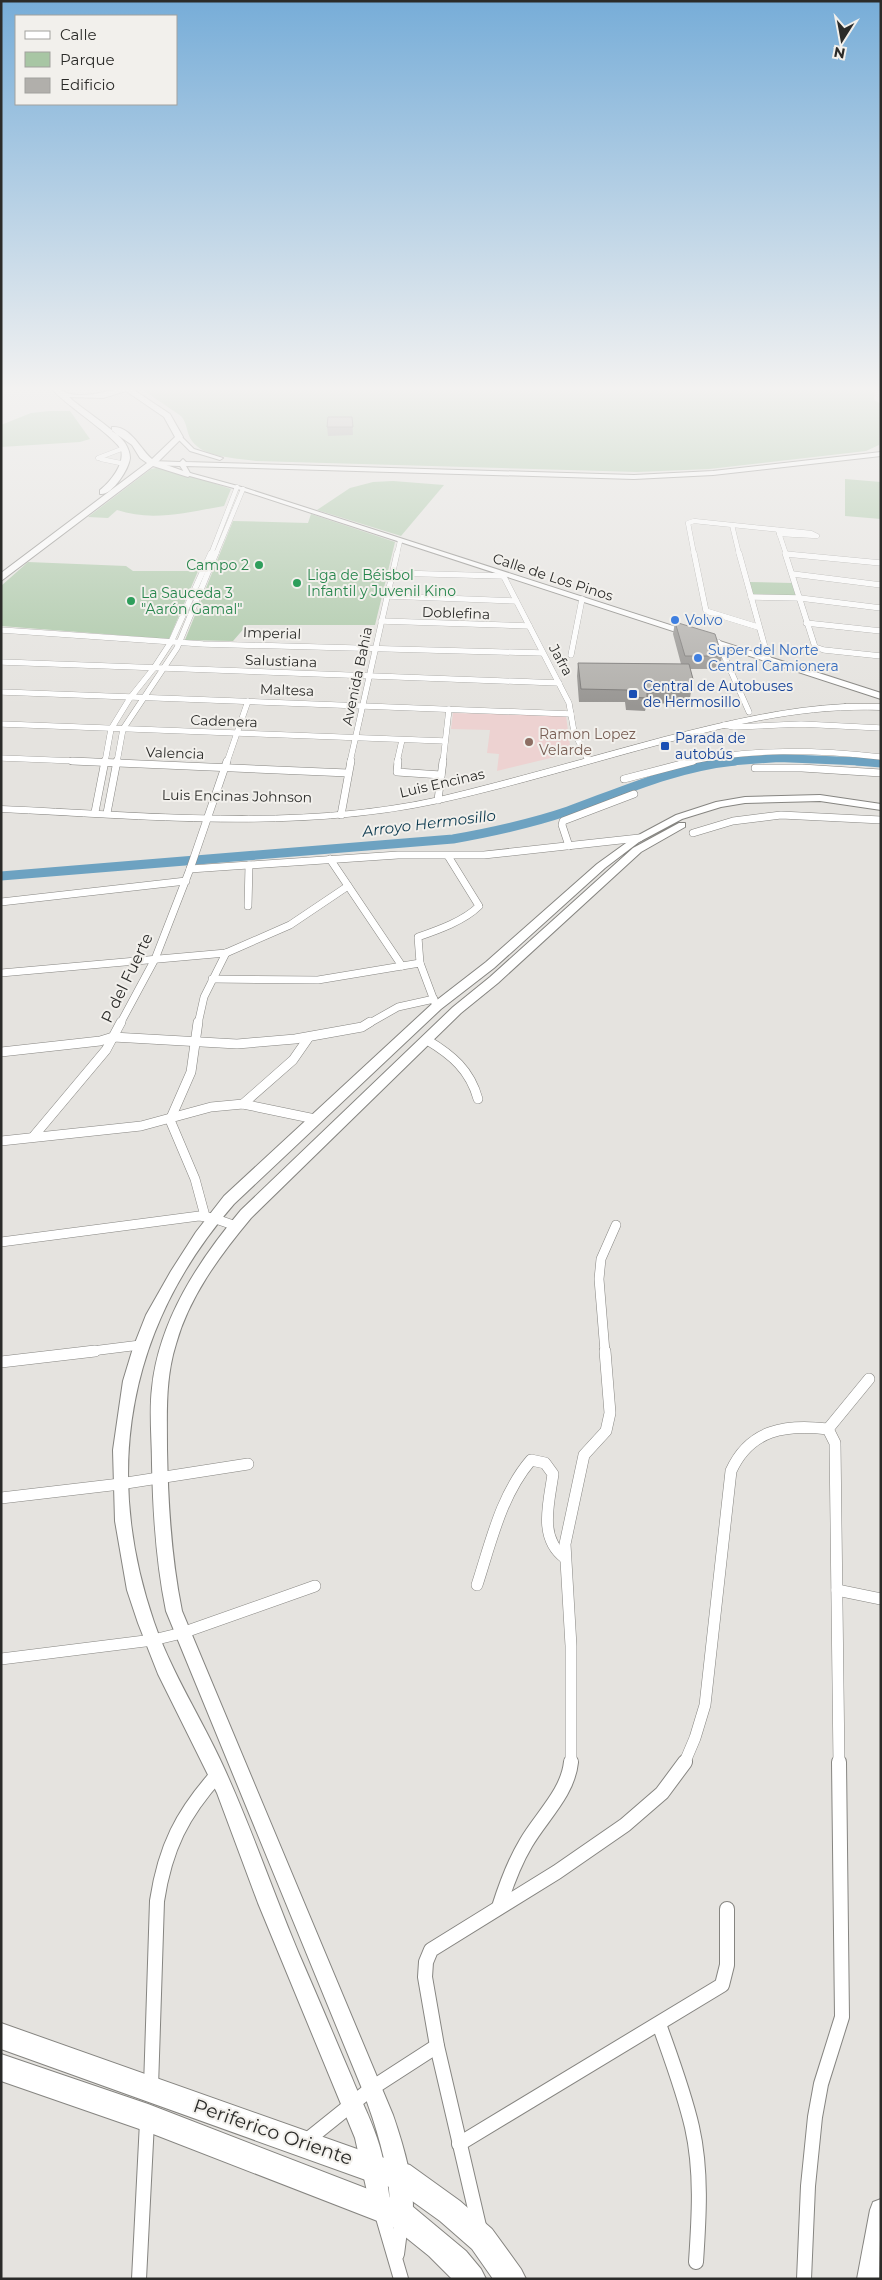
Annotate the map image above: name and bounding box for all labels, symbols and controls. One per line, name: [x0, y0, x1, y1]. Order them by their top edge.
legend: [15, 15, 178, 105]
north arrow: [817, 15, 867, 65]
text: Calle: [60, 25, 97, 44]
text: N: [832, 43, 847, 63]
text: Parque: [60, 50, 115, 69]
text: Edificio: [60, 75, 115, 94]
street label: Calle de Los Pinos: [490, 549, 616, 605]
place label: Campo 2: [186, 556, 249, 574]
marker: Campo 2: [253, 559, 265, 571]
place label: Liga de Béisbol Infantil y Juvenil Kino: [307, 566, 456, 600]
marker: Liga de Béisbol Infantil y Juvenil Kino: [291, 577, 303, 589]
place label: La Sauceda 3 "Aarón Gamal": [141, 584, 242, 618]
marker: La Sauceda 3 "Aarón Gamal": [125, 595, 137, 607]
street label: Doblefina: [422, 603, 490, 623]
place label: Volvo: [685, 611, 723, 629]
marker: Volvo: [669, 614, 681, 626]
street label: Imperial: [243, 623, 301, 643]
street label: Avenida Bahia: [338, 625, 376, 727]
street label: Jafra: [545, 640, 577, 679]
place label: Super del Norte Central Camionera: [708, 641, 839, 675]
street label: Salustiana: [245, 651, 317, 671]
marker: Super del Norte Central Camionera: [692, 652, 704, 664]
place label: Central de Autobuses de Hermosillo: [643, 677, 793, 711]
street label: Maltesa: [260, 680, 314, 700]
marker: Central de Autobuses de Hermosillo: [627, 688, 639, 700]
street label: Cadenera: [190, 711, 258, 731]
place label: Ramon Lopez Velarde: [539, 725, 636, 759]
place label: Parada de autobús: [675, 729, 746, 763]
marker: Ramon Lopez Velarde: [523, 736, 535, 748]
marker: Parada de autobús: [659, 740, 671, 752]
street label: Valencia: [145, 743, 205, 763]
street label: Luis Encinas: [398, 764, 486, 802]
street label: Luis Encinas Johnson: [162, 786, 312, 806]
water label: Arroyo Hermosillo: [360, 805, 497, 841]
street label: P del Fuerte: [97, 930, 157, 1026]
street label: Periferico Oriente: [190, 2094, 356, 2170]

